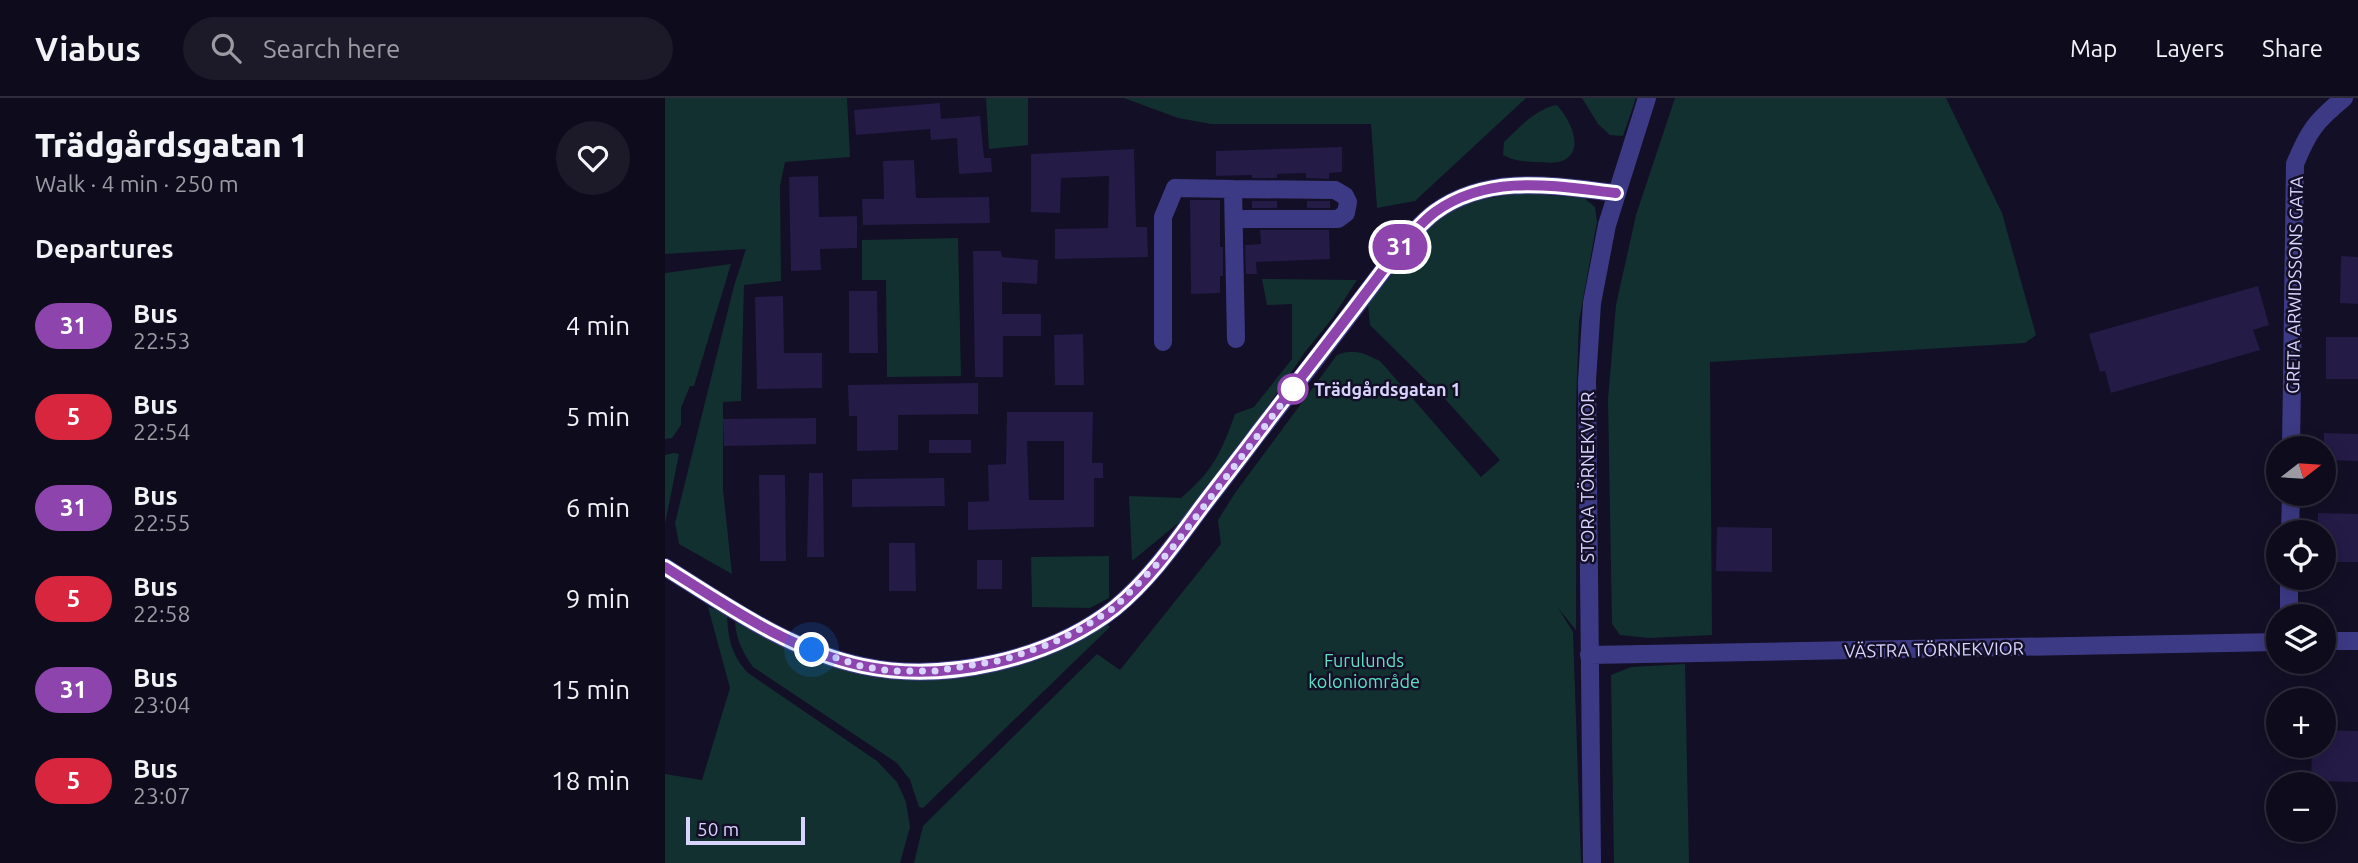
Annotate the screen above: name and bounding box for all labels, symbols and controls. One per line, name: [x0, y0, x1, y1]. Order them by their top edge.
search box: [183, 17, 673, 80]
icon: search: [207, 29, 245, 67]
text: Viabus: [35, 30, 141, 67]
text: Search here: [263, 34, 400, 63]
text: Map: [2070, 35, 2117, 62]
text: Layers: [2155, 35, 2224, 62]
text: Share: [2262, 35, 2323, 62]
button: heart: [556, 121, 630, 195]
text: Trädgårdsgatan 1: [35, 126, 308, 163]
text: Walk · 4 min · 250 m: [35, 171, 239, 196]
street label: GRETA ARWIDSSONS GATA: [2282, 176, 2306, 394]
line badge: 31: [1369, 224, 1431, 270]
text: 31: [1386, 233, 1414, 260]
text: Departures: [35, 234, 173, 263]
text: Bus: [133, 299, 178, 328]
text: 4 min: [566, 311, 630, 340]
text: 31: [60, 312, 87, 339]
text: 22:53: [133, 328, 191, 353]
marker: Trädgårdsgatan 1: [1278, 374, 1308, 404]
place label: Trädgårdsgatan 1: [1314, 379, 1461, 399]
text: Bus: [133, 390, 178, 419]
street label: STORA TÖRNEKVIOR: [1577, 391, 1597, 563]
text: 5 min: [566, 402, 630, 431]
text: 5: [67, 403, 80, 430]
text: 22:54: [133, 419, 191, 444]
north arrow: [2266, 436, 2336, 506]
map controls: [2266, 436, 2336, 842]
text: Bus: [133, 481, 178, 510]
text: 6 min: [566, 493, 630, 522]
text: 31: [60, 494, 87, 521]
text: 22:55: [133, 510, 191, 535]
button: locate: [2266, 520, 2336, 590]
text: Bus: [133, 572, 178, 601]
text: 9 min: [566, 584, 630, 613]
text: 5: [67, 585, 80, 612]
text: 22:58: [133, 601, 191, 626]
button: layers: [2266, 604, 2336, 674]
your location: [794, 632, 829, 667]
street label: VÄSTRA TÖRNEKVIOR: [1844, 637, 2024, 661]
park label: Furulunds koloniområde: [1308, 650, 1420, 691]
text: Bus: [133, 663, 178, 692]
text: 15 min: [551, 675, 630, 704]
text: 31: [60, 676, 87, 703]
button: +: [2266, 688, 2336, 758]
text: 23:04: [133, 692, 191, 717]
text: Bus: [133, 754, 178, 783]
text: 18 min: [551, 766, 630, 795]
text: 5: [67, 767, 80, 794]
button: −: [2266, 772, 2336, 842]
text: 23:07: [133, 783, 191, 808]
scale bar: [686, 814, 805, 846]
text: 50 m: [697, 818, 739, 840]

